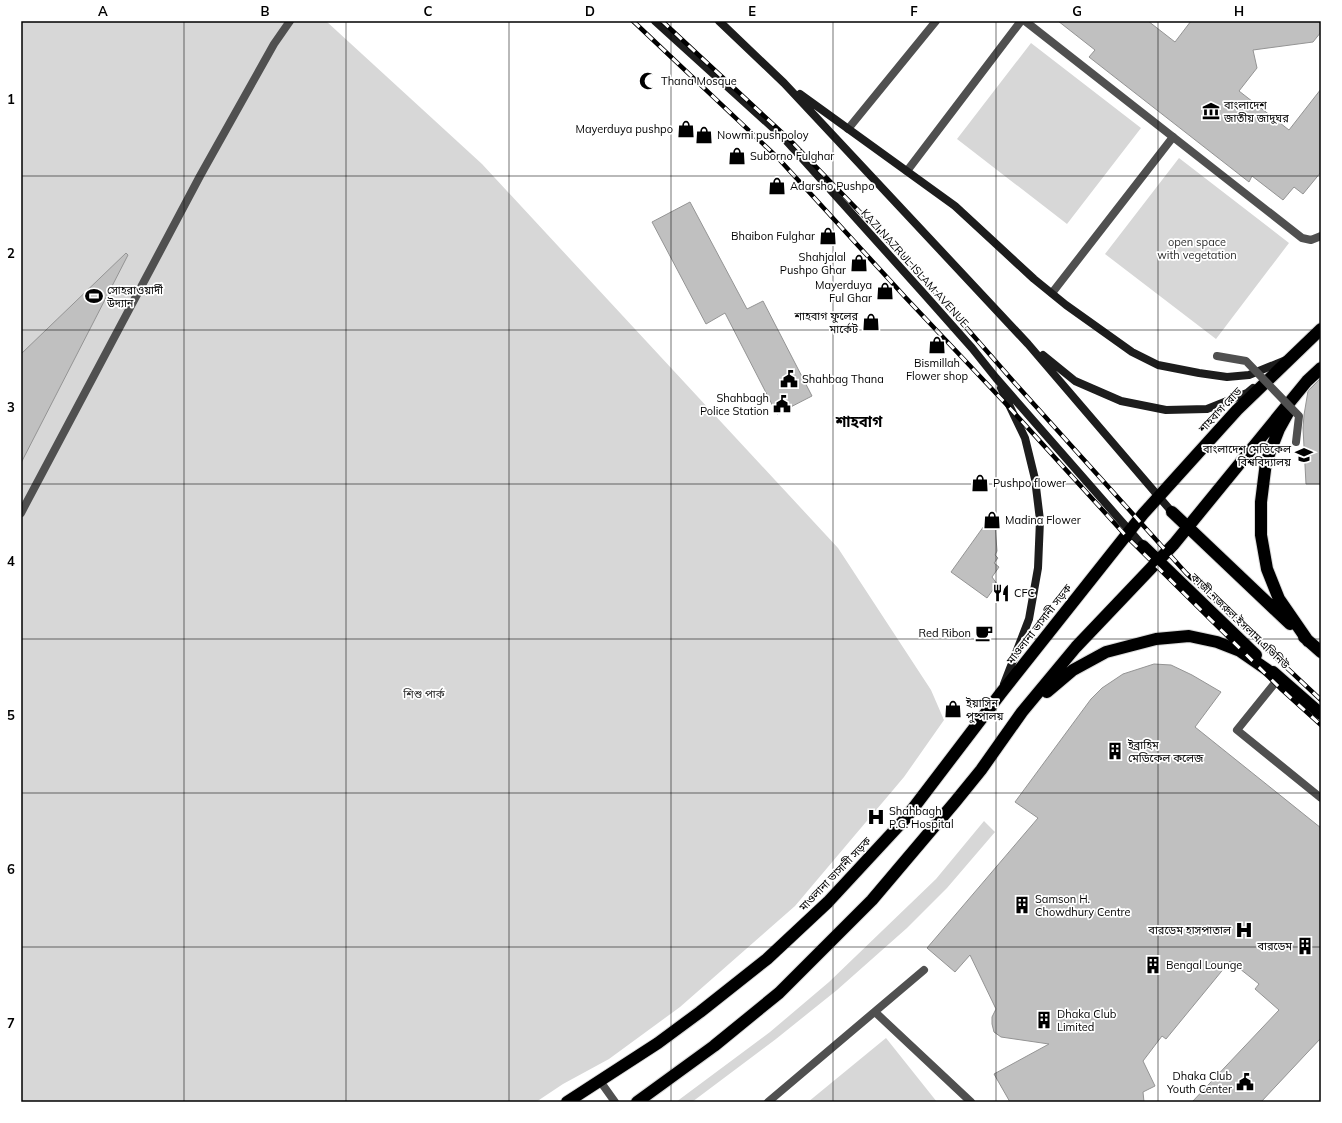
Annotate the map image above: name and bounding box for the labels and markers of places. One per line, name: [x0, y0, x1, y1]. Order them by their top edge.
mosque icon: Thana Mosque: [638, 71, 658, 91]
place label: Thana Mosque: [661, 74, 737, 88]
place label: বাংলাদেশ জাতীয় জাদুঘর: [1223, 98, 1289, 125]
museum icon: বাংলাদেশ জাতীয় জাদুঘর: [1201, 101, 1221, 121]
shop icon: Mayerduya pushpo: [676, 119, 696, 139]
place label: Mayerduya pushpo: [575, 122, 673, 136]
shop icon: Nowmi pushpoloy: [694, 125, 714, 145]
place label: Nowmi pushpoloy: [717, 128, 809, 142]
shop icon: Suborno Fulghar: [727, 146, 747, 166]
place label: Suborno Fulghar: [750, 149, 834, 163]
shop icon: Adarsho Pushpo: [767, 176, 787, 196]
place label: Adarsho Pushpo: [790, 179, 874, 193]
shop icon: Bhaibon Fulghar: [818, 226, 838, 246]
place label: Bhaibon Fulghar: [731, 229, 815, 243]
place label: Shahjalal Pushpo Ghar: [780, 250, 846, 277]
shop icon: Shahjalal Pushpo Ghar: [849, 253, 869, 273]
place label: Mayerduya Ful Ghar: [815, 278, 872, 305]
shop icon: Mayerduya Ful Ghar: [875, 281, 895, 301]
place label: সোহরাওয়ার্দী উদ্যান: [106, 283, 164, 310]
sports icon: সোহরাওয়ার্দী উদ্যান: [84, 286, 104, 306]
place label: শাহবাগ ফুলের মার্কেট: [794, 309, 859, 336]
shop icon: শাহবাগ ফুলের মার্কেট: [861, 312, 881, 332]
shop icon: Bismillah Flower shop: [927, 335, 947, 355]
place label: Bismillah Flower shop: [906, 356, 968, 383]
public building icon: Shahbag Thana: [779, 369, 799, 389]
place label: Shahbag Thana: [802, 372, 884, 386]
place label: Shahbagh Police Station: [700, 391, 769, 418]
public building icon: Shahbagh Police Station: [772, 394, 792, 414]
place label: বাংলাদেশ মেডিকেল বিশ্ববিদ্যালয়: [1202, 442, 1292, 469]
school or university icon: বাংলাদেশ মেডিকেল বিশ্ববিদ্যালয়: [1294, 445, 1314, 465]
shop icon: Pushpo flower: [970, 473, 990, 493]
place label: Pushpo flower: [993, 476, 1066, 490]
shop icon: Madina Flower: [982, 510, 1002, 530]
place label: Madina Flower: [1005, 513, 1081, 527]
restaurant icon: CFC: [991, 583, 1011, 603]
place label: CFC: [1014, 586, 1035, 600]
cafe icon: Red Ribon: [974, 623, 994, 643]
place label: Red Ribon: [919, 626, 971, 640]
place label: ইয়াসিন পুষ্পালয়: [965, 696, 1004, 723]
shop icon: ইয়াসিন পুষ্পালয়: [943, 699, 963, 719]
place label: ইব্রাহিম মেডিকেল কলেজ: [1127, 738, 1204, 765]
building icon: ইব্রাহিম মেডিকেল কলেজ: [1105, 741, 1125, 761]
place label: Shahbagh P.G. Hospital: [889, 804, 954, 831]
hospital icon: Shahbagh P.G. Hospital: [866, 807, 886, 827]
place label: Samson H. Chowdhury Centre: [1035, 892, 1130, 919]
building icon: Samson H. Chowdhury Centre: [1012, 895, 1032, 915]
hospital icon: বারডেম হাসপাতাল: [1234, 920, 1254, 940]
place label: বারডেম হাসপাতাল: [1147, 923, 1232, 937]
building icon: বারডেম: [1295, 936, 1315, 956]
place label: বারডেম: [1256, 939, 1292, 953]
building icon: Bengal Lounge: [1143, 955, 1163, 975]
place label: Bengal Lounge: [1166, 958, 1242, 972]
place label: Dhaka Club Limited: [1057, 1007, 1117, 1034]
building icon: Dhaka Club Limited: [1034, 1010, 1054, 1030]
place label: Dhaka Club Youth Center: [1166, 1069, 1232, 1096]
public building icon: Dhaka Club Youth Center: [1235, 1072, 1255, 1092]

